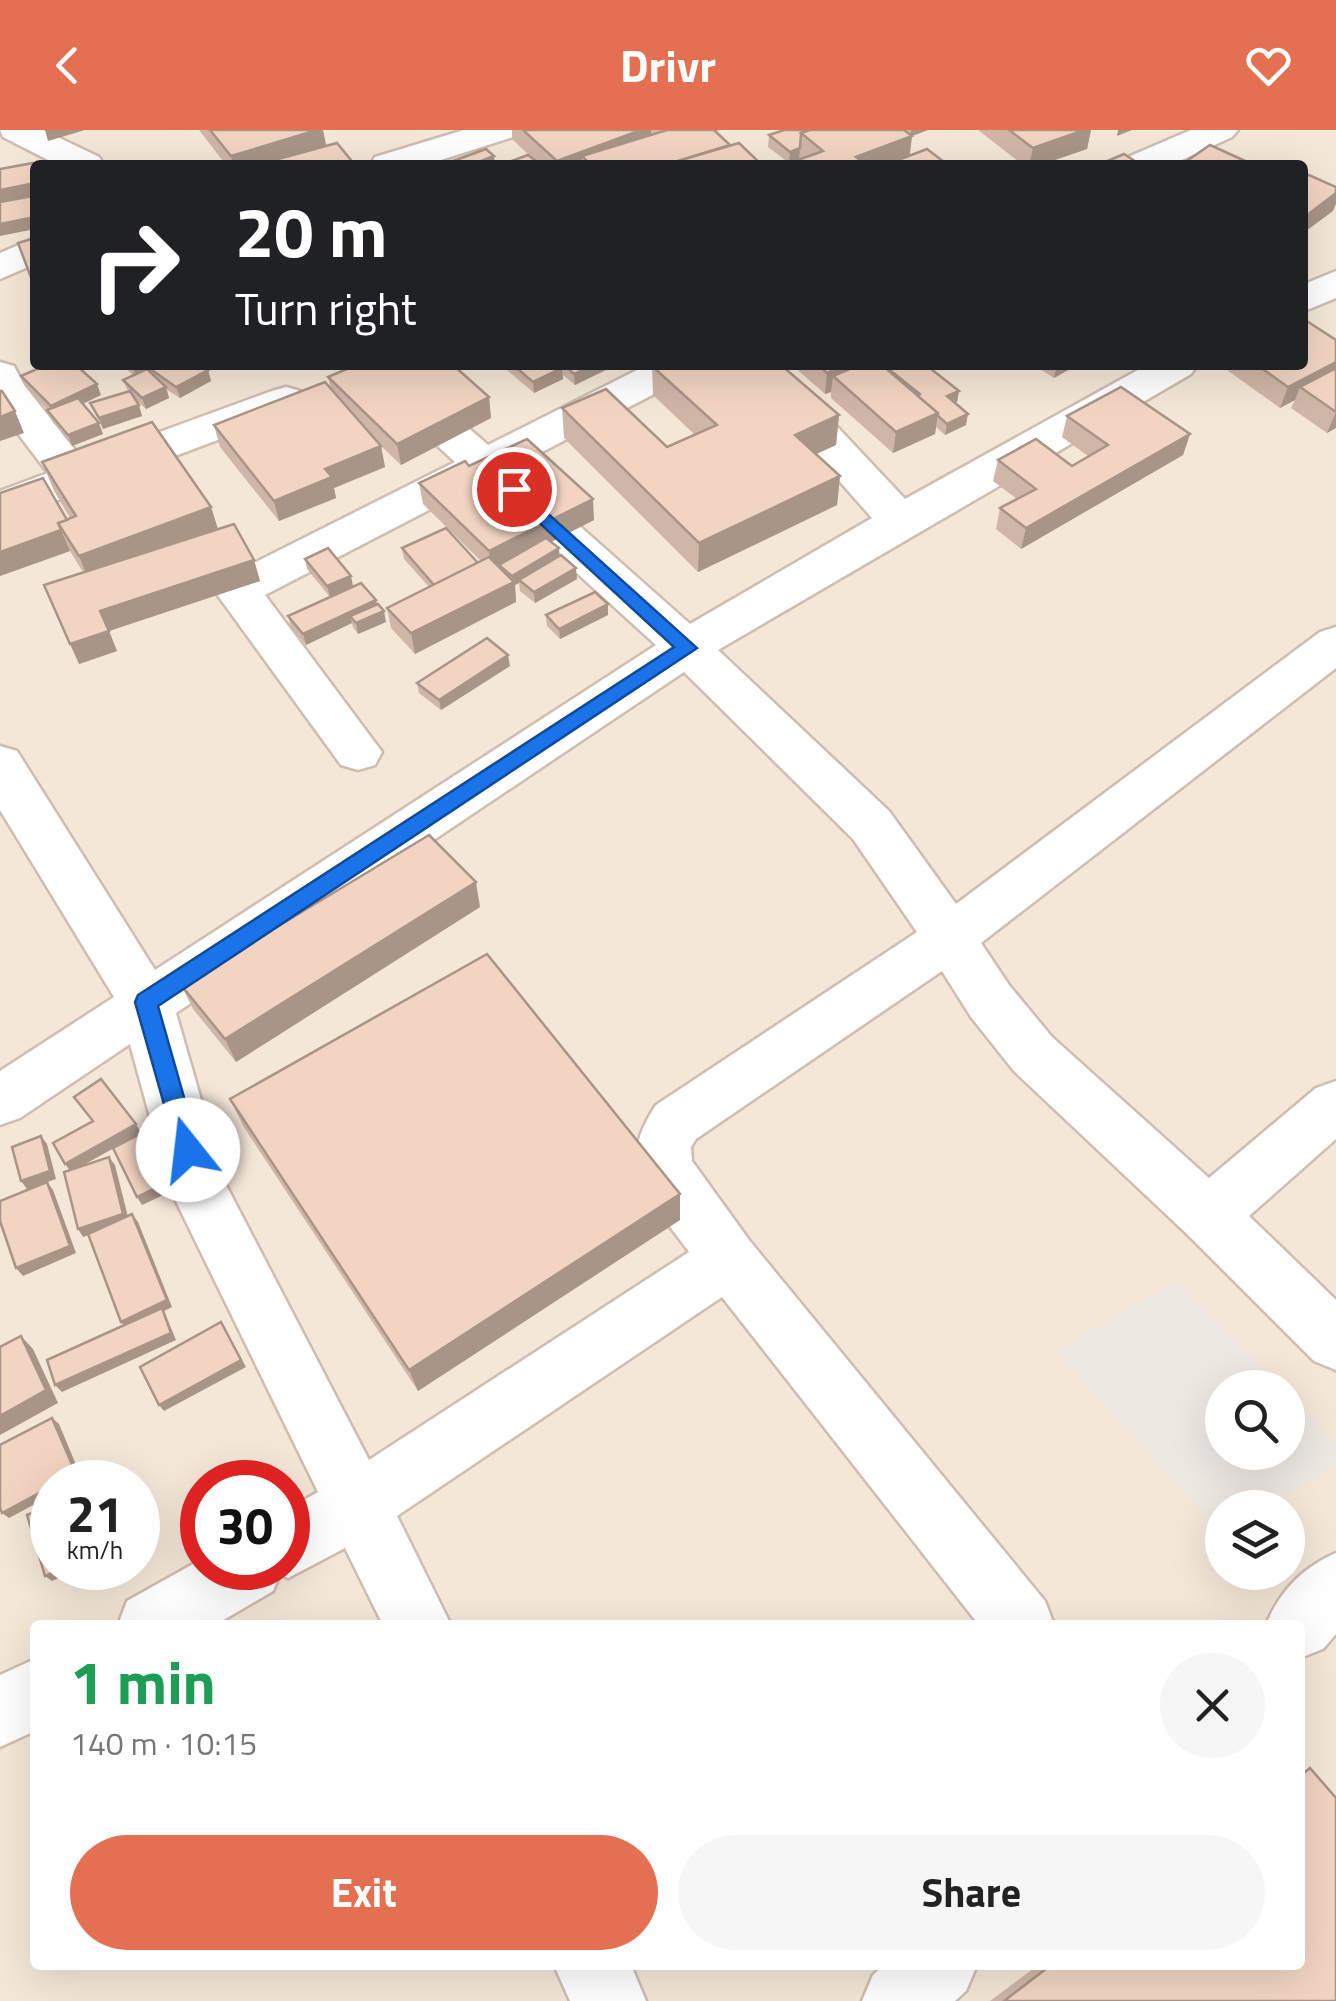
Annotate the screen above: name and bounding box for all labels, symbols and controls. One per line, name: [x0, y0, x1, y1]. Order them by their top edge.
text: Drivr: [620, 31, 716, 99]
icon: back: [40, 38, 95, 93]
icon: heart: [1241, 38, 1296, 93]
text: 20 m: [235, 178, 388, 284]
icon: right: [70, 200, 200, 330]
text: Turn right: [235, 274, 417, 342]
pin: [472, 447, 557, 532]
icon: arrive: [487, 462, 542, 517]
position arrow: [136, 1098, 240, 1202]
map controls: [1205, 1370, 1305, 1590]
button: search: [1205, 1370, 1305, 1470]
speed limit sign: 30: [180, 1460, 310, 1590]
text: 21: [67, 1475, 123, 1551]
button: layers: [1205, 1490, 1305, 1590]
text: km/h: [67, 1531, 123, 1569]
text: 1 min: [70, 1636, 216, 1727]
button: close: [1160, 1653, 1265, 1758]
text: 140 m · 10:15: [70, 1719, 257, 1767]
button: Exit: [70, 1835, 658, 1950]
button: Share: [678, 1835, 1265, 1950]

